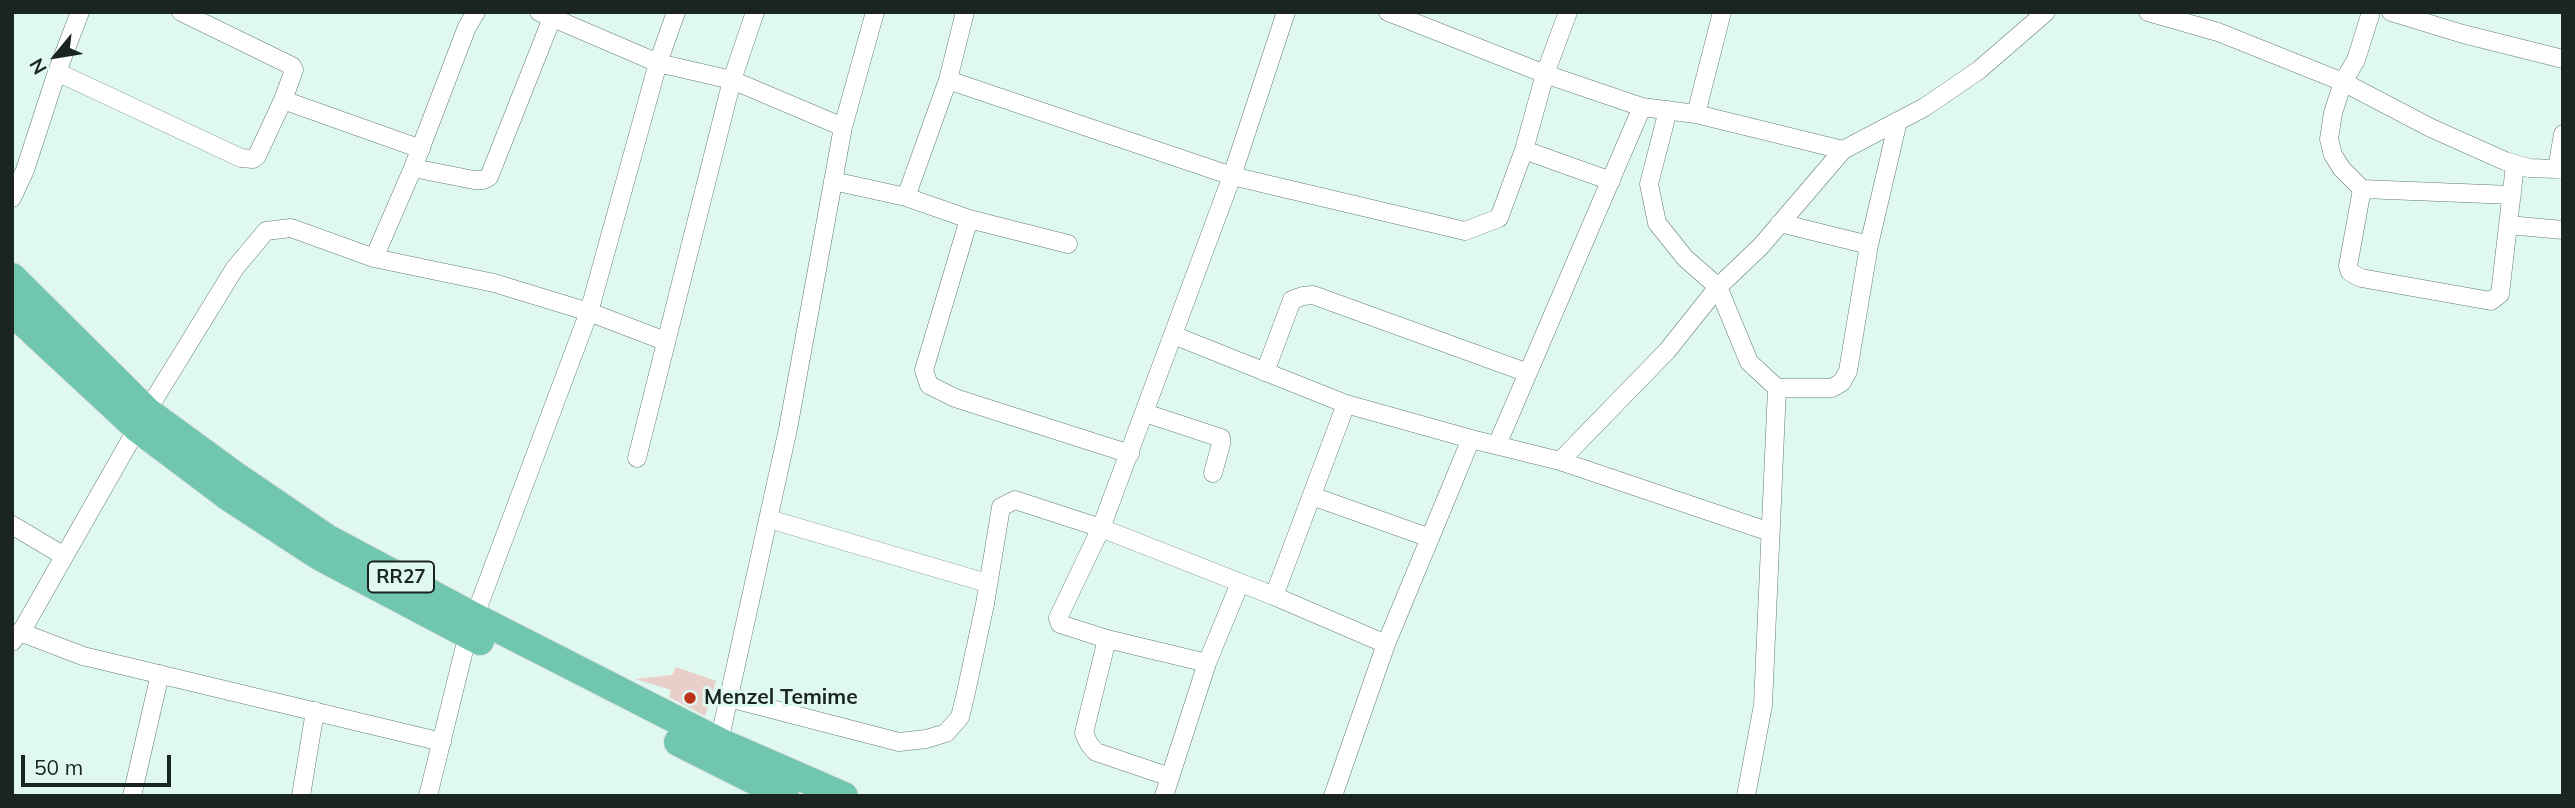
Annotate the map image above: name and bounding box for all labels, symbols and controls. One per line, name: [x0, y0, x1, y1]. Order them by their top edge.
north arrow: [21, 21, 91, 91]
text: N: [24, 54, 52, 79]
road number: RR27: [368, 562, 434, 592]
place label: Menzel Temime: [704, 685, 858, 711]
marker: Menzel Temime: [682, 690, 698, 706]
scale bar: [24, 742, 175, 786]
text: 50 m: [34, 754, 83, 780]

